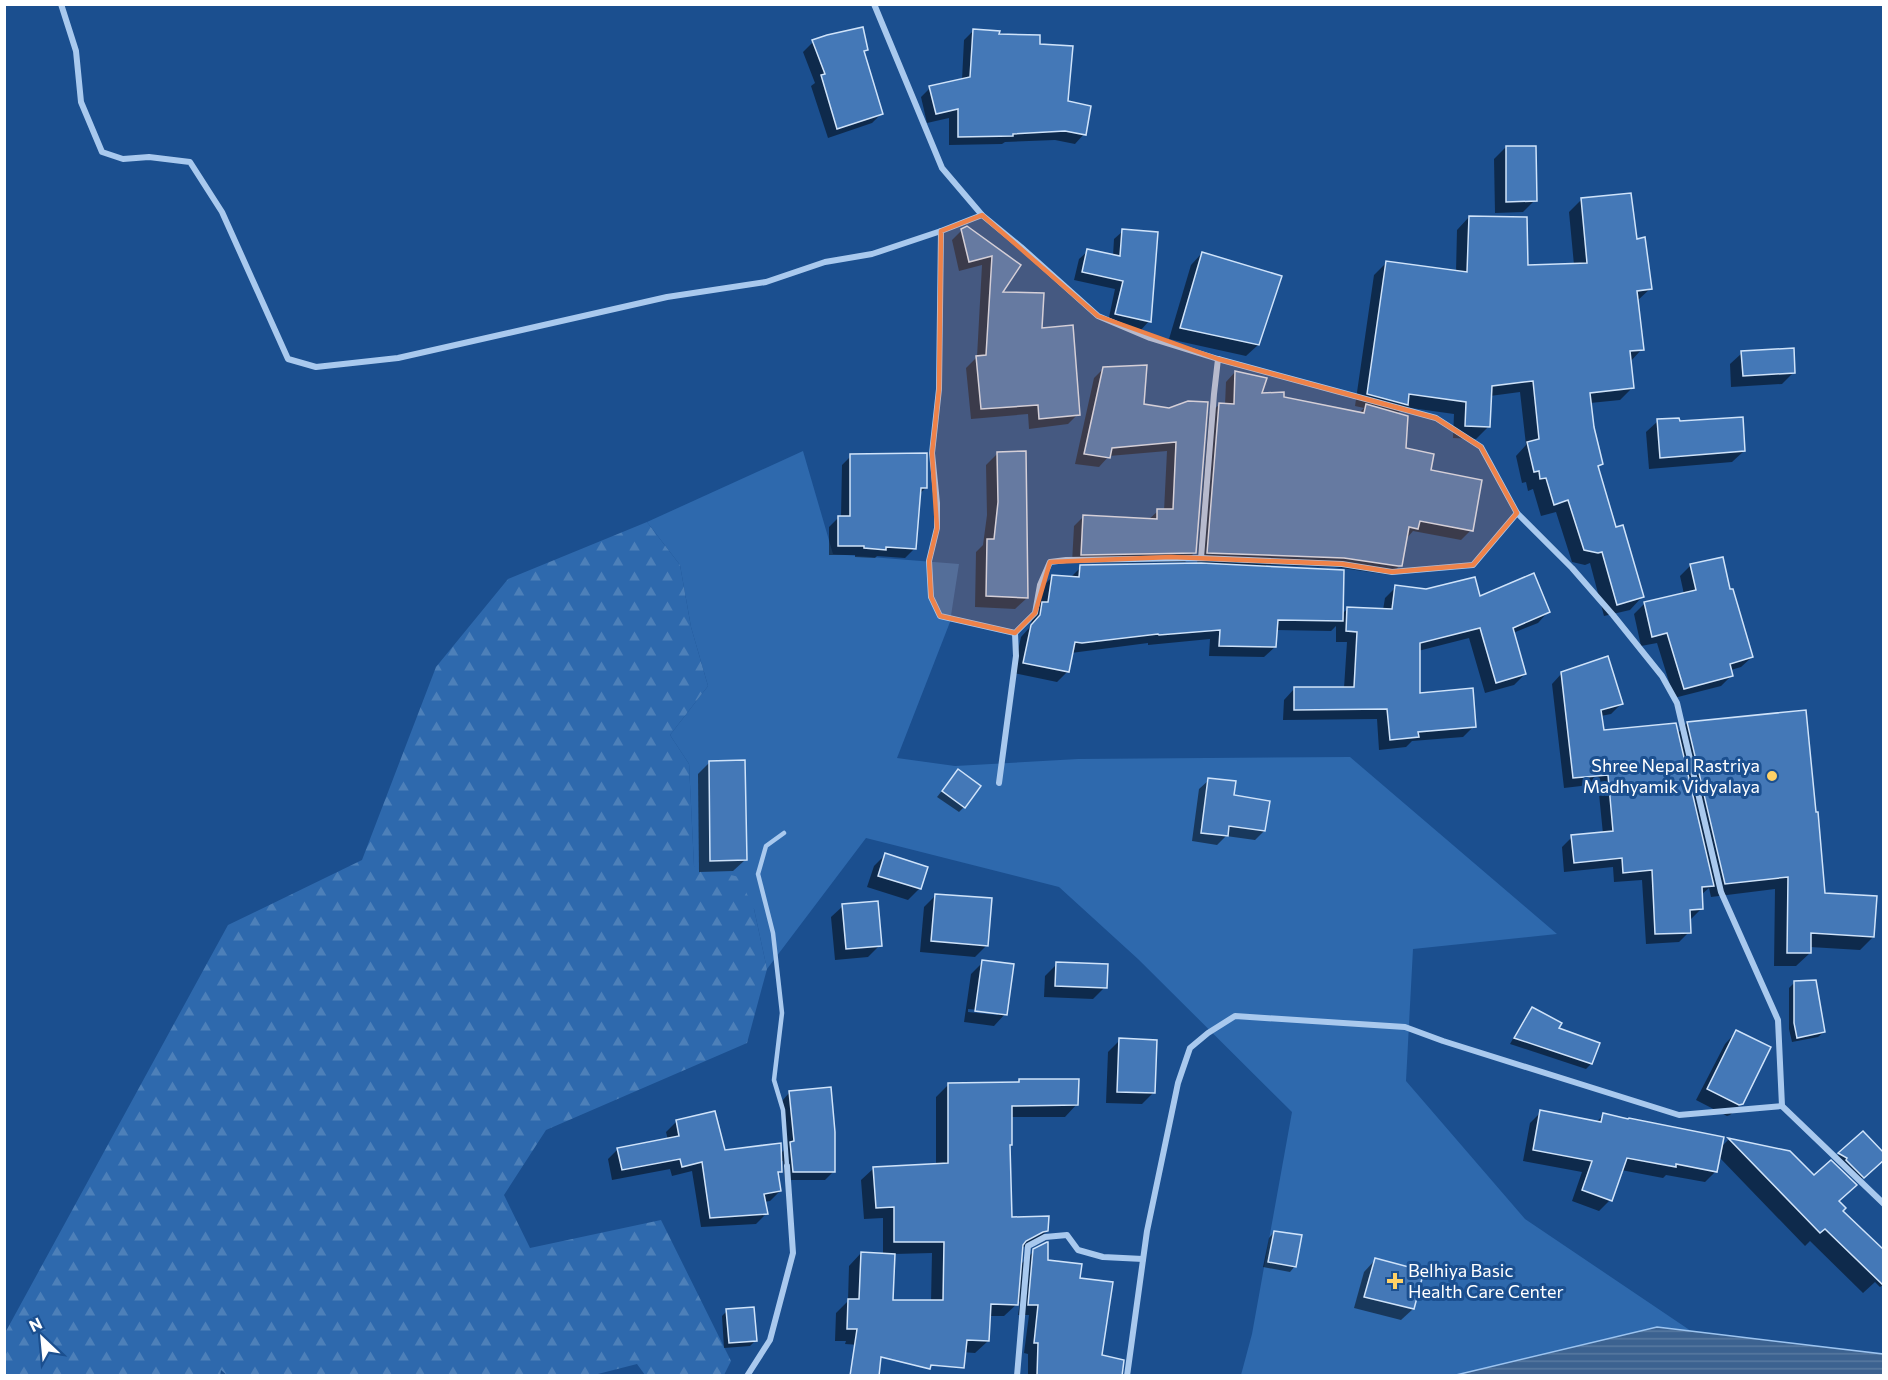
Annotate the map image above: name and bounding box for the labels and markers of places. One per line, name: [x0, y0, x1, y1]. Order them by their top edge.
place label: Shree Nepal Rastriya Madhyamik Vidyalaya: [1583, 754, 1760, 797]
marker: Shree Nepal Rastriya Madhyamik Vidyalaya: [1765, 769, 1779, 783]
place label: Belhiya Basic Health Care Center: [1408, 1259, 1564, 1302]
marker: Belhiya Basic Health Care Center: [1386, 1272, 1404, 1290]

